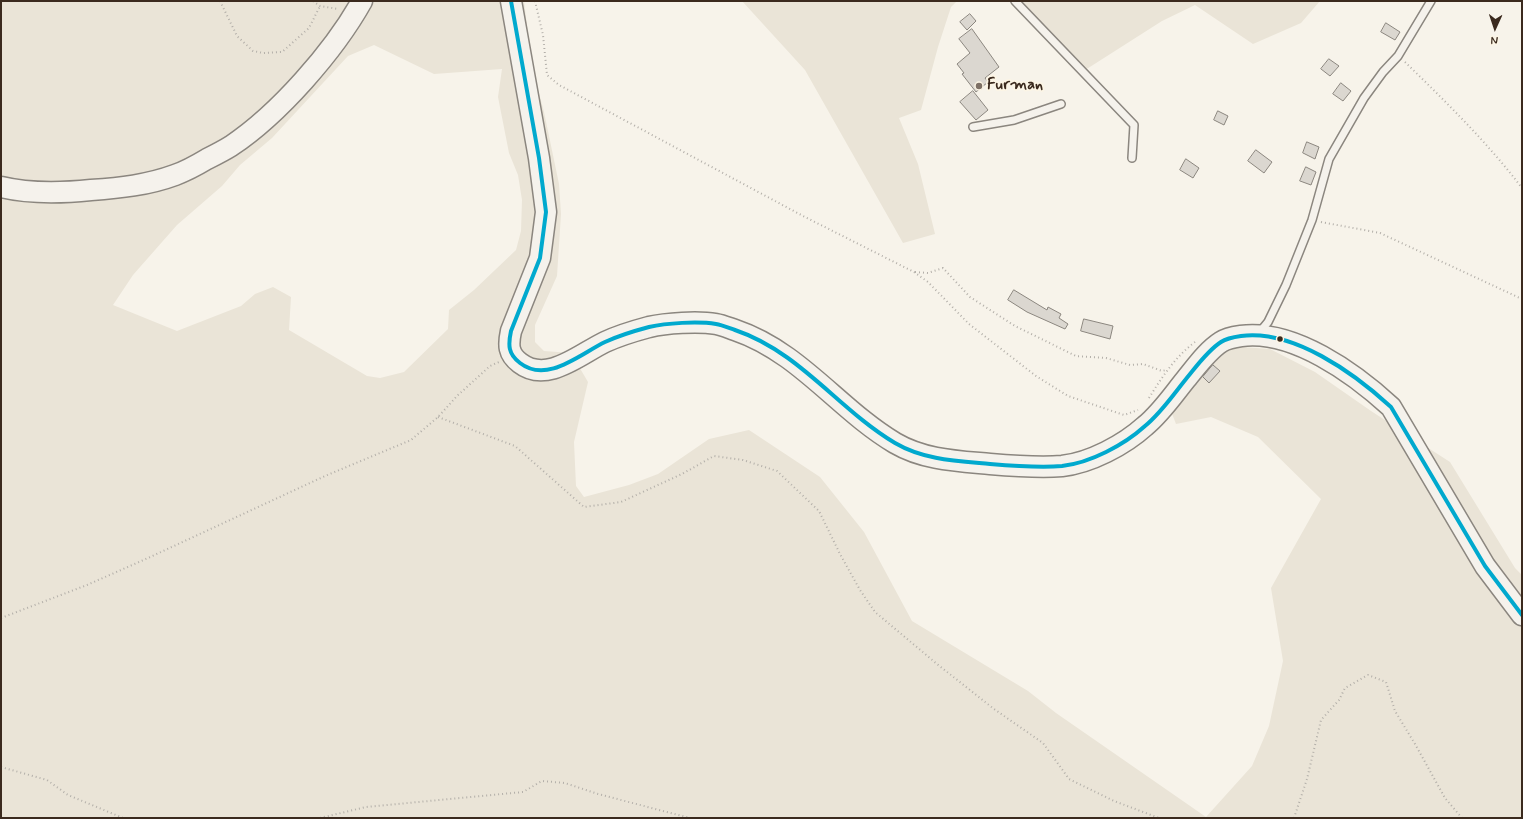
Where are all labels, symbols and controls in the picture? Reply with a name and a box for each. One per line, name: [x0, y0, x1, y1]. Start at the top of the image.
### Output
north arrow: [1475, 8, 1515, 48]
text: N: [1490, 33, 1498, 47]
place label: Furman: [987, 76, 1043, 96]
marker: Furman: [974, 81, 984, 91]
unlabelled marker: [1275, 334, 1285, 344]

